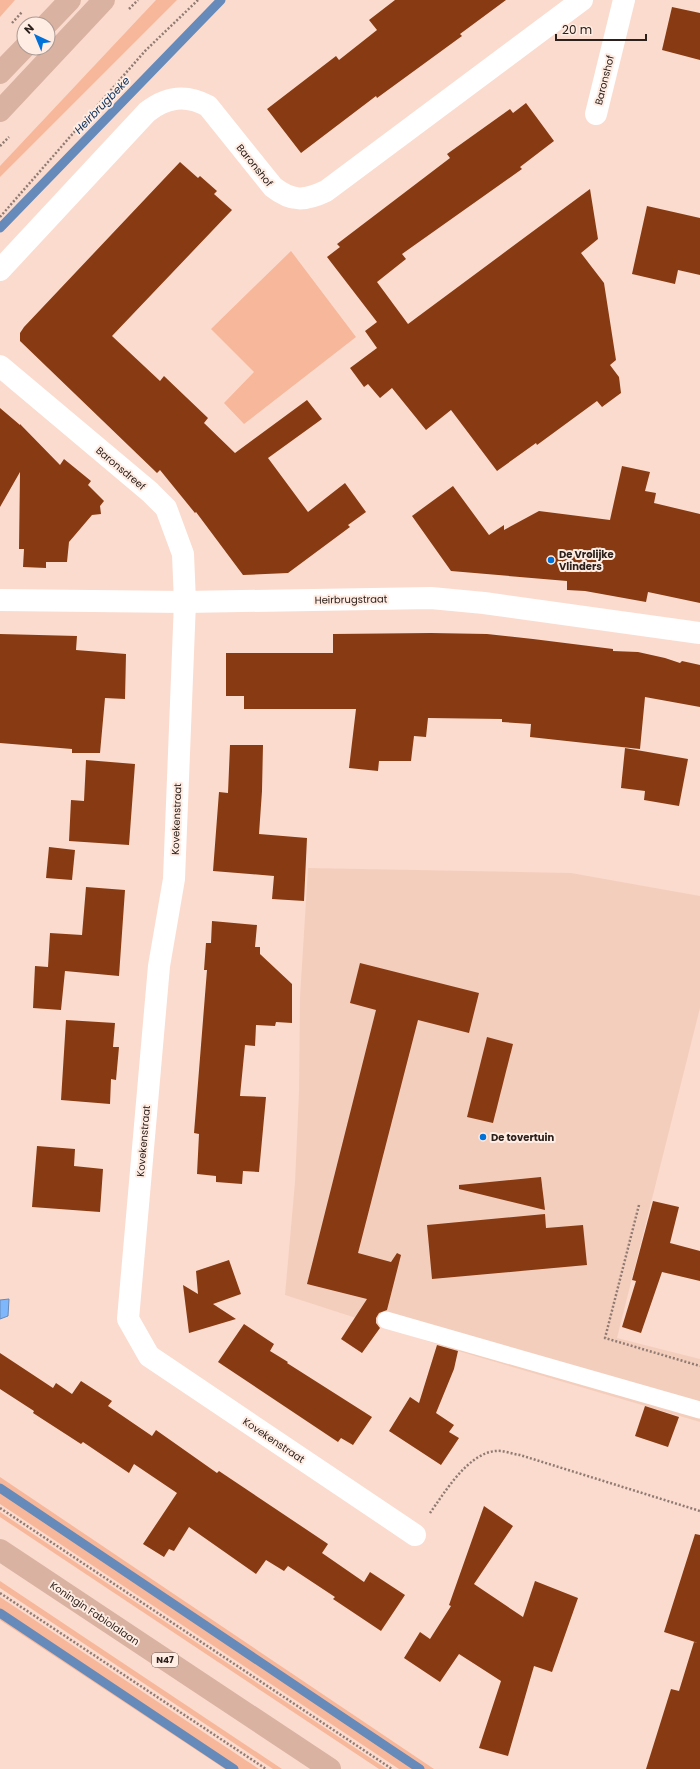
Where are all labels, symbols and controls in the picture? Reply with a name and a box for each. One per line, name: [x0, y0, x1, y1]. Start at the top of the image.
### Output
north arrow: [16, 16, 56, 56]
scale bar: [556, 16, 646, 42]
text: N: [21, 20, 38, 37]
text: 20 m: [562, 21, 592, 38]
street label: Baronshof: [591, 54, 618, 107]
water label: Heirbrugbeke: [71, 73, 134, 137]
street label: Baronshof: [233, 141, 276, 190]
street label: Baronsdreef: [93, 443, 149, 494]
place label: De Vrolijke Vlinders: [559, 547, 614, 574]
marker: De Vrolijke Vlinders: [546, 555, 556, 565]
street label: Heirbrugstraat: [315, 591, 388, 608]
street label: Kovekenstraat: [168, 783, 185, 855]
street label: Kovekenstraat: [133, 1104, 154, 1177]
place label: De tovertuin: [491, 1130, 554, 1145]
marker: De tovertuin: [478, 1132, 488, 1142]
street label: Kovekenstraat: [240, 1414, 308, 1467]
street label: Koningin Fabiolalaan: [47, 1578, 142, 1649]
road number: N47: [152, 1653, 178, 1667]

